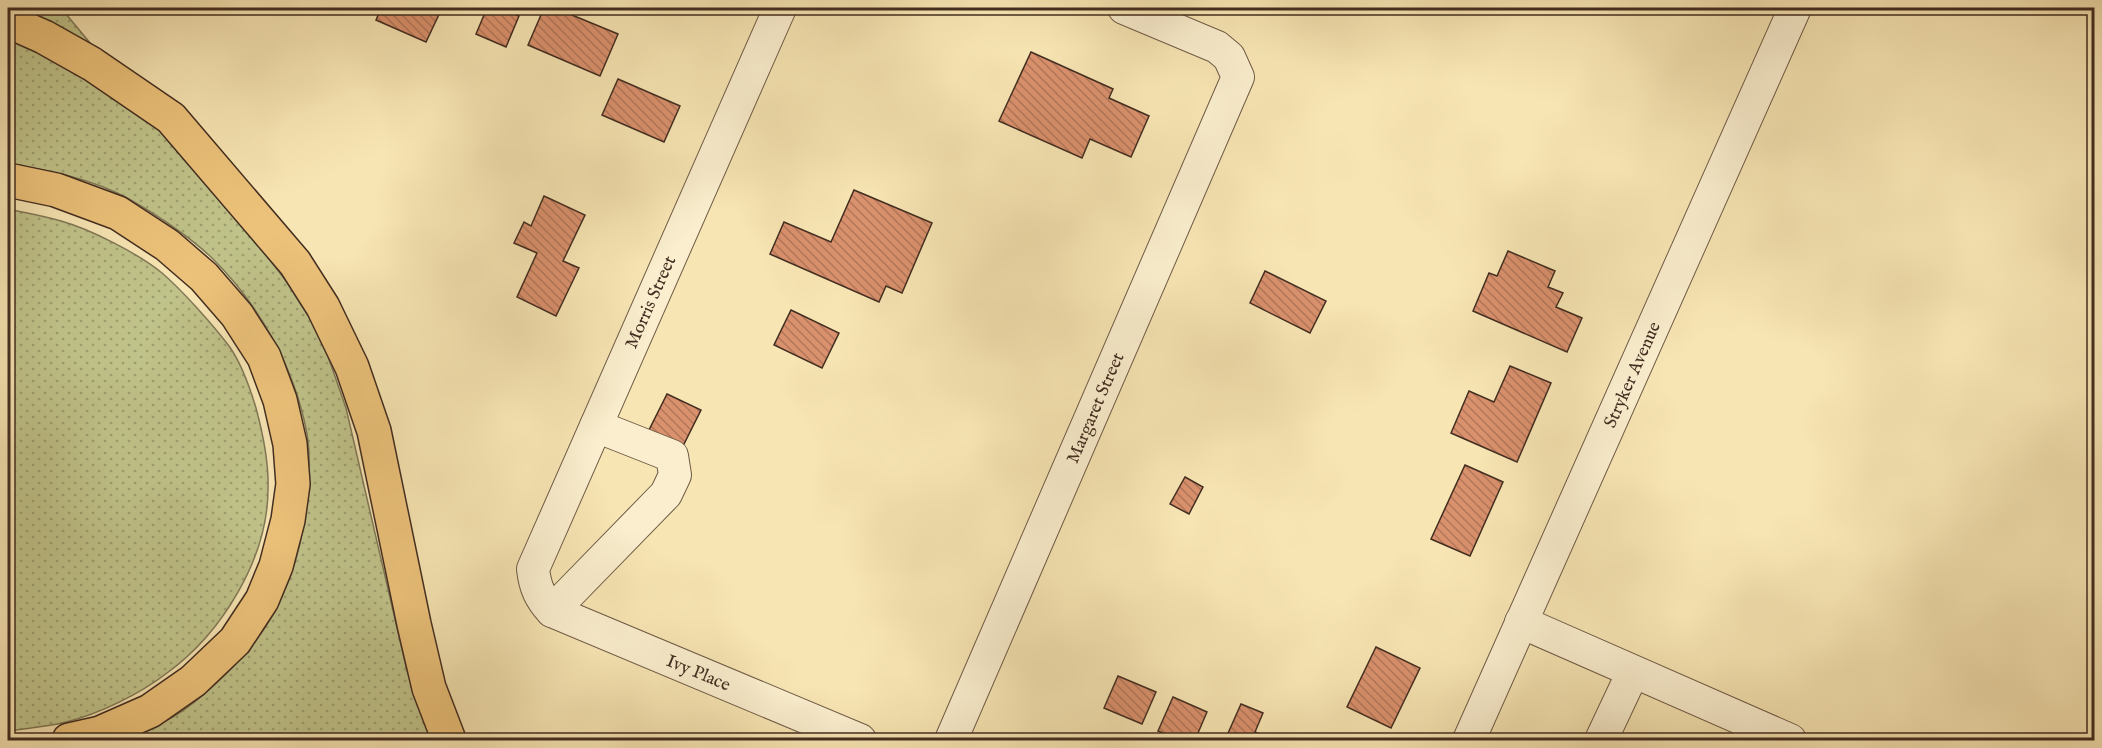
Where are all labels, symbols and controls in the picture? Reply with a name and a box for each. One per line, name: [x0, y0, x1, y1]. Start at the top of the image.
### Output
street label: Morris Street: [621, 253, 682, 353]
street label: Stryker Avenue: [1599, 318, 1667, 432]
street label: Margaret Street: [1062, 349, 1130, 467]
street label: Ivy Place: [663, 650, 734, 697]

